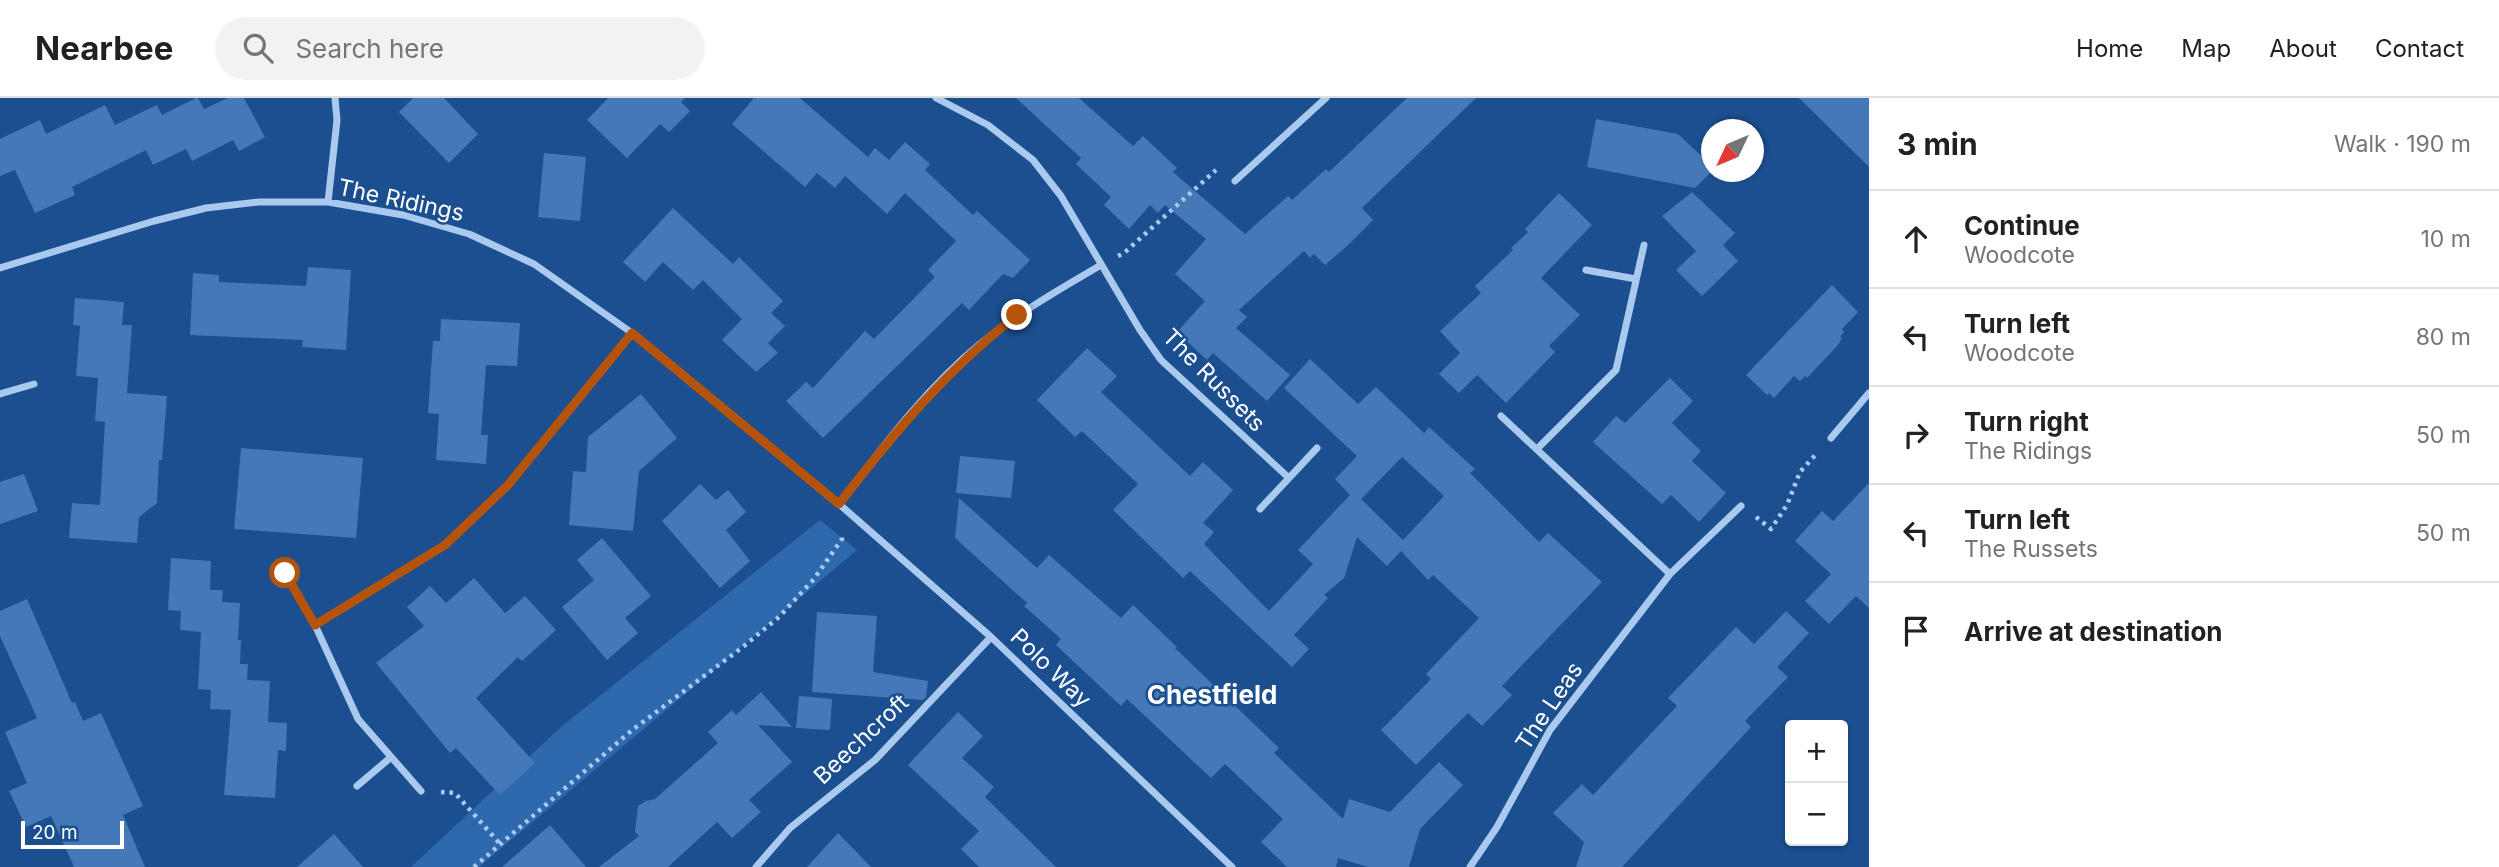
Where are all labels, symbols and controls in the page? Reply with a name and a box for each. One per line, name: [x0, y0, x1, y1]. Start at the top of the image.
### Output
search box: [215, 17, 705, 80]
text: Nearbee: [35, 28, 173, 68]
icon: search: [239, 29, 277, 67]
text: Search here: [295, 33, 444, 64]
text: Home: [2076, 34, 2143, 63]
text: Map: [2181, 34, 2231, 63]
text: About: [2269, 34, 2337, 63]
text: Contact: [2375, 34, 2464, 63]
north arrow: [1701, 119, 1764, 182]
text: 3 min: [1897, 126, 1978, 162]
text: Walk · 190 m: [2334, 130, 2471, 158]
street label: The Ridings: [335, 173, 467, 227]
text: Continue: [1964, 210, 2080, 241]
icon: ahead: [1897, 220, 1935, 258]
text: 10 m: [2421, 225, 2471, 253]
text: Woodcote: [1964, 241, 2075, 269]
route end: [1001, 299, 1032, 330]
text: Turn left: [1964, 308, 2070, 339]
icon: left: [1897, 318, 1935, 356]
street label: The Russets: [1157, 323, 1271, 437]
text: 80 m: [2416, 323, 2471, 351]
text: Woodcote: [1964, 339, 2075, 367]
text: Turn right: [1964, 406, 2089, 437]
icon: right: [1897, 416, 1935, 454]
text: 50 m: [2416, 421, 2471, 449]
text: The Ridings: [1964, 437, 2092, 465]
text: Turn left: [1964, 504, 2070, 535]
icon: left: [1897, 514, 1935, 552]
text: 50 m: [2416, 519, 2471, 547]
text: The Russets: [1964, 535, 2098, 563]
route start: [269, 557, 300, 588]
icon: arrive: [1897, 612, 1935, 650]
text: Arrive at destination: [1964, 616, 2223, 647]
street label: Polo Way: [1005, 623, 1097, 713]
street label: The Leas: [1509, 657, 1589, 755]
district label: Chestfield: [1147, 679, 1277, 710]
street label: Beechcroft: [808, 688, 914, 790]
map controls: [1785, 720, 1848, 846]
button: +: [1785, 720, 1848, 783]
button: −: [1785, 783, 1848, 846]
scale bar: [21, 818, 124, 850]
text: 20 m: [32, 821, 78, 844]

